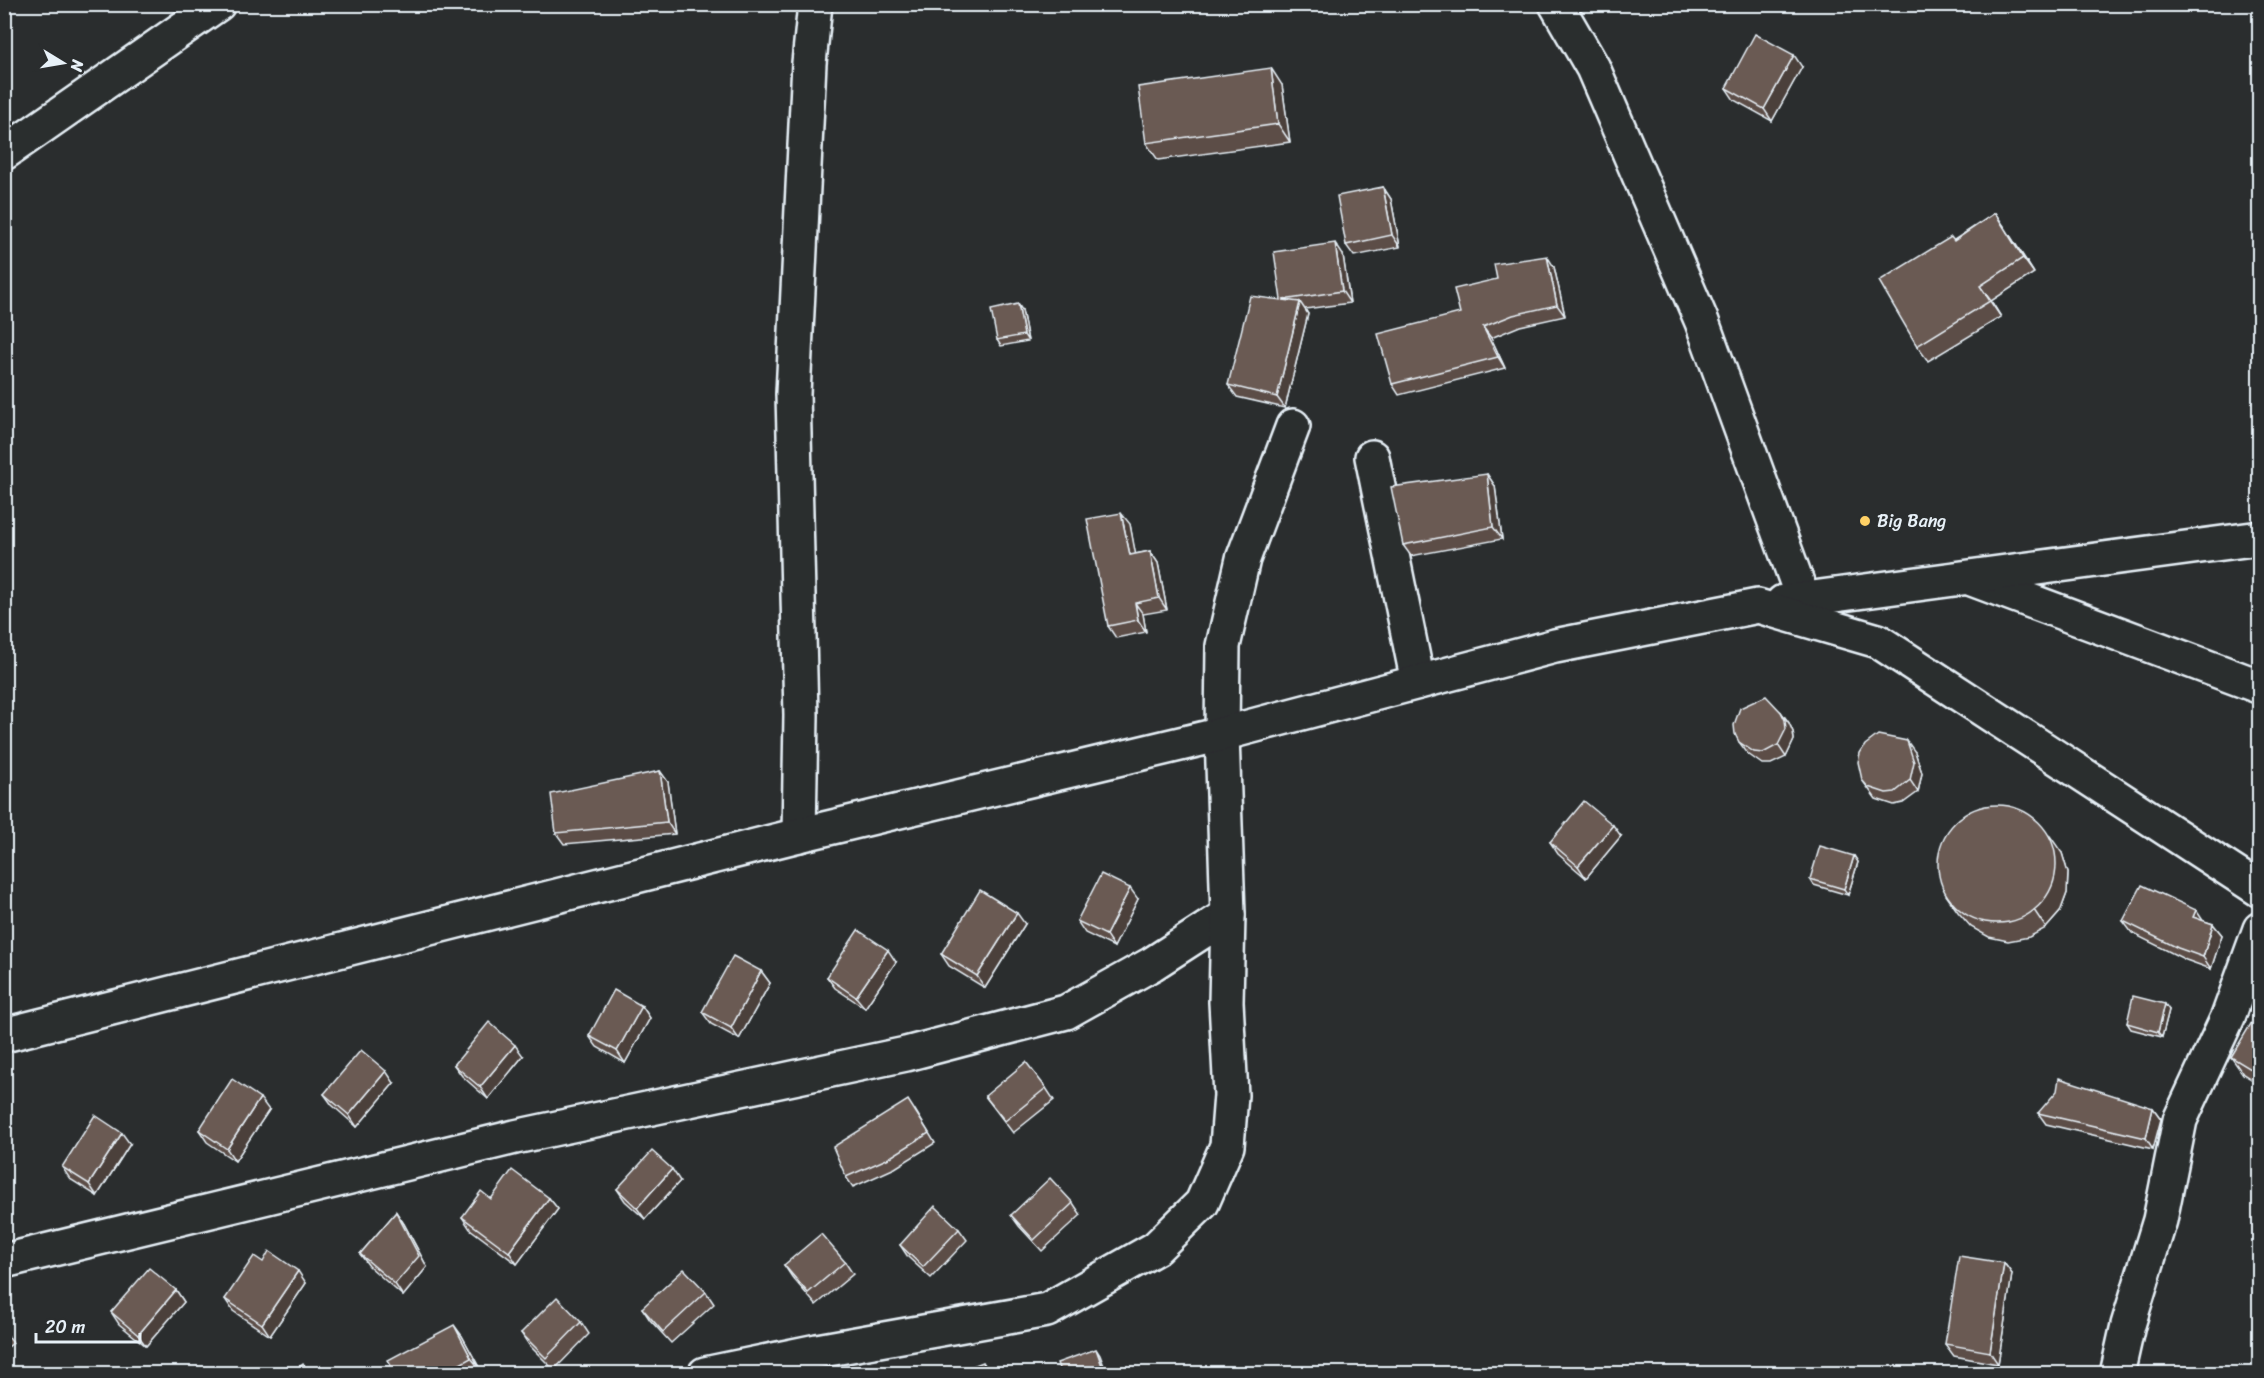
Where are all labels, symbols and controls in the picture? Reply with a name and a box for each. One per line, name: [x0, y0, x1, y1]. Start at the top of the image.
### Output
north arrow: [33, 33, 93, 93]
text: N: [62, 57, 93, 75]
place label: Big Bang: [1877, 505, 1946, 537]
marker: Big Bang: [1858, 514, 1872, 528]
scale bar: [36, 1306, 140, 1344]
text: 20 m: [45, 1311, 85, 1343]

